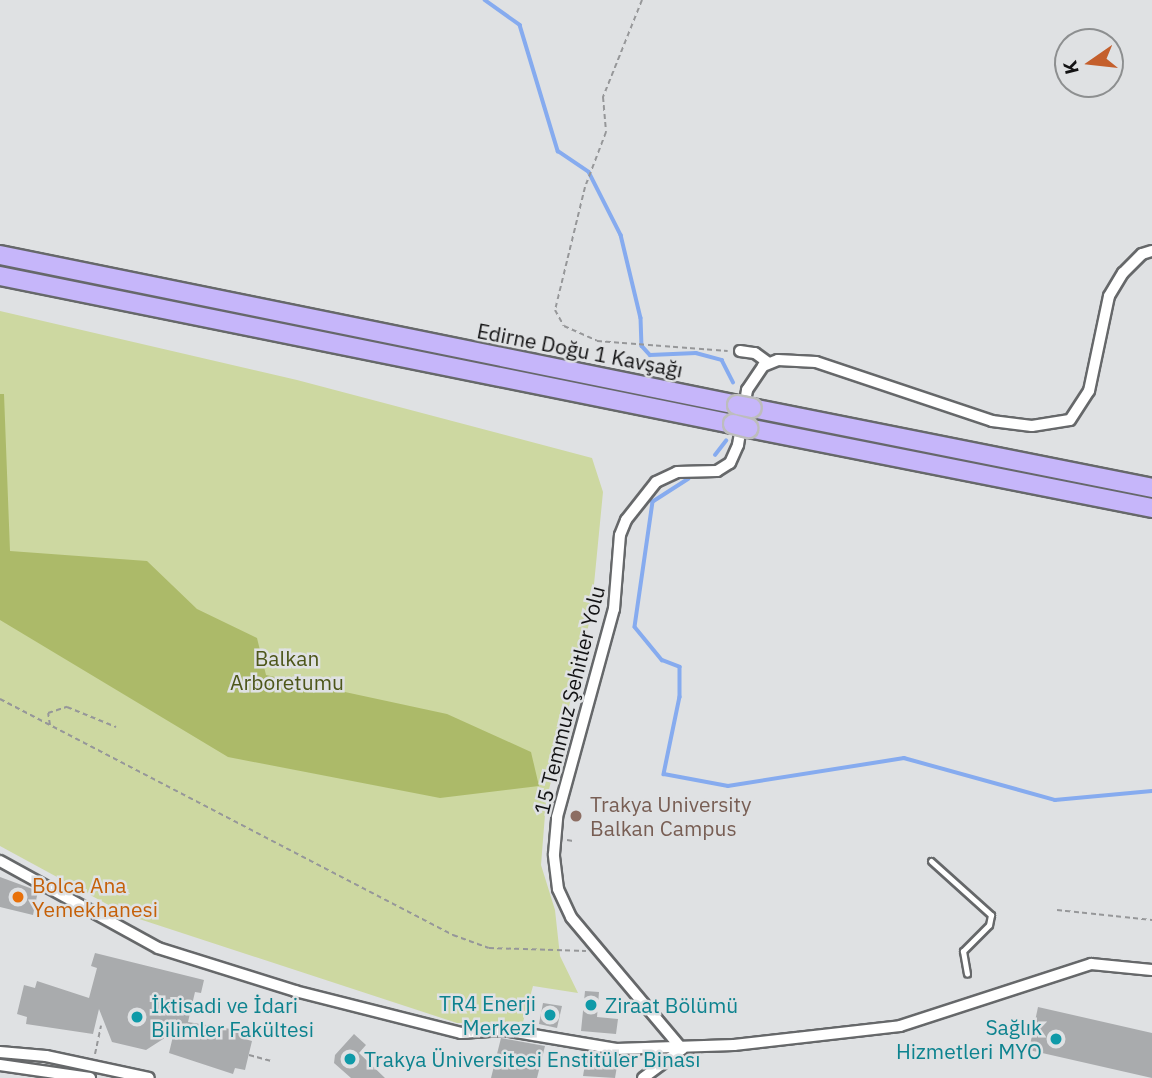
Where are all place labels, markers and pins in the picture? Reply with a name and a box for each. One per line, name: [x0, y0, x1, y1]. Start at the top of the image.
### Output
place label: Trakya University Balkan Campus: [590, 791, 751, 841]
marker: Trakya University Balkan Campus: [568, 808, 584, 824]
place label: Bolca Ana Yemekhanesi: [32, 872, 158, 922]
marker: Bolca Ana Yemekhanesi: [10, 889, 26, 905]
place label: TR4 Enerji Merkezi: [439, 990, 536, 1040]
place label: İktisadi ve İdari Bilimler Fakültesi: [151, 992, 314, 1042]
place label: Ziraat Bölümü: [605, 992, 738, 1018]
marker: Ziraat Bölümü: [583, 997, 599, 1013]
marker: TR4 Enerji Merkezi: [542, 1007, 558, 1023]
marker: İktisadi ve İdari Bilimler Fakültesi: [129, 1009, 145, 1025]
place label: Sağlık Hizmetleri MYO: [896, 1014, 1042, 1064]
marker: Sağlık Hizmetleri MYO: [1048, 1031, 1064, 1047]
place label: Trakya Üniversitesi Enstitüler Binası: [364, 1046, 701, 1072]
marker: Trakya Üniversitesi Enstitüler Binası: [342, 1051, 358, 1067]

